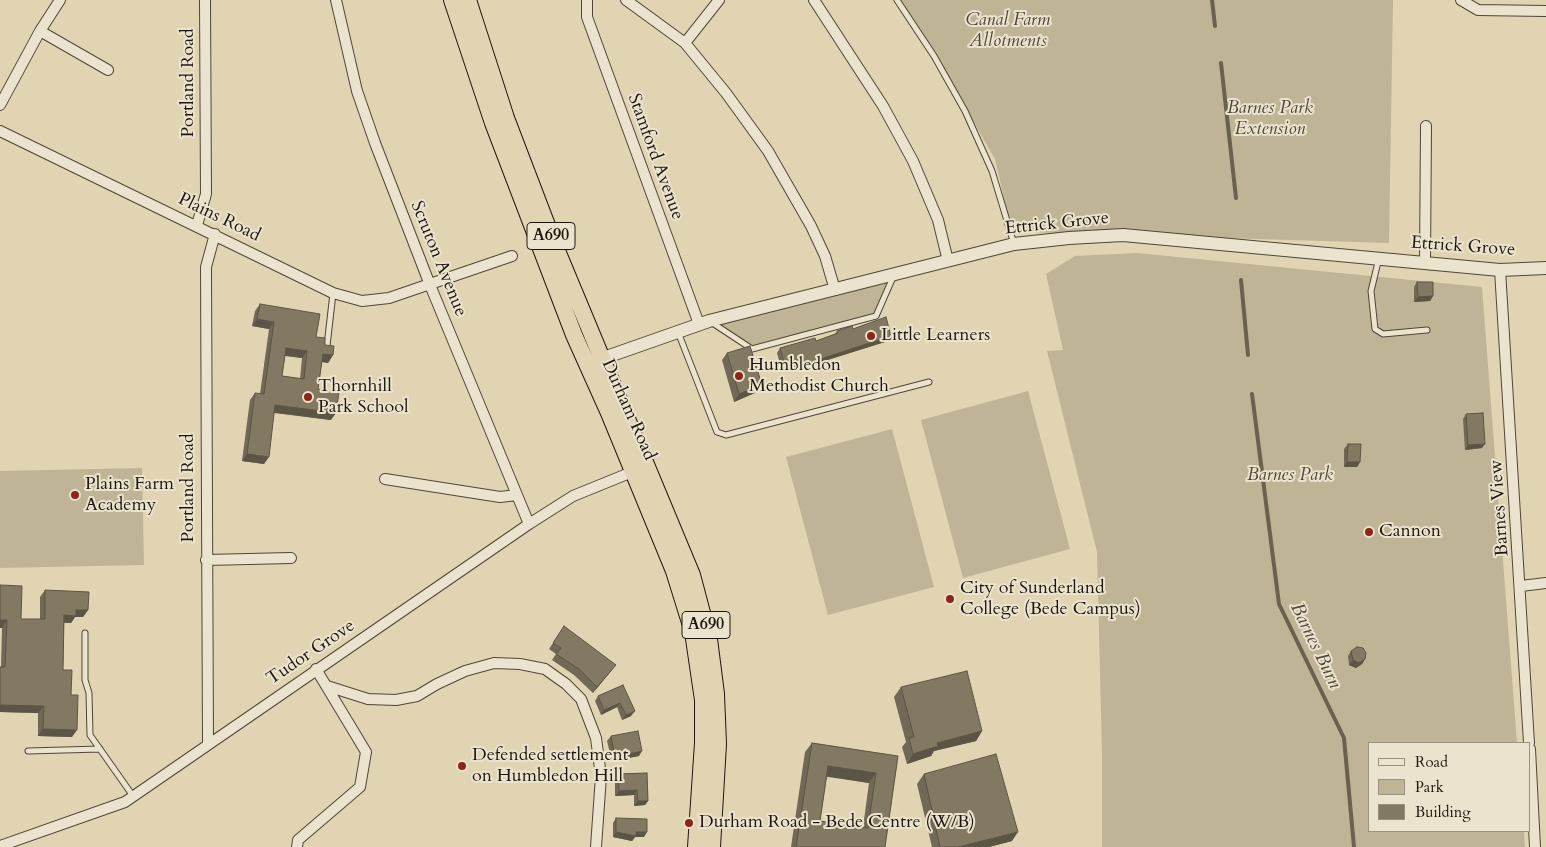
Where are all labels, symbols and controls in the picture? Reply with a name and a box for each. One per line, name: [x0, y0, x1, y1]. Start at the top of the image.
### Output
park label: Canal Farm Allotments: [965, 10, 1051, 52]
street label: Portland Road: [178, 28, 200, 138]
street label: Stamford Avenue: [622, 91, 688, 223]
park label: Barnes Park Extension: [1227, 98, 1313, 140]
street label: Plains Road: [174, 189, 264, 247]
street label: Scruton Avenue: [405, 198, 471, 320]
street label: Ettrick Grove: [1004, 208, 1110, 240]
road number: A690: [527, 222, 575, 250]
street label: Ettrick Grove: [1410, 233, 1516, 261]
place label: Little Learners: [881, 325, 990, 347]
marker: Little Learners: [865, 330, 877, 342]
place label: Humbledon Methodist Church: [749, 355, 889, 398]
street label: Durham Road: [596, 356, 660, 464]
marker: Humbledon Methodist Church: [733, 370, 745, 382]
place label: Thornhill Park School: [318, 376, 409, 418]
marker: Thornhill Park School: [302, 391, 314, 403]
street label: Portland Road: [178, 433, 200, 543]
street label: Barnes View: [1486, 459, 1514, 557]
park label: Barnes Park: [1247, 465, 1333, 487]
place label: Plains Farm Academy: [85, 474, 174, 516]
marker: Plains Farm Academy: [69, 489, 81, 501]
place label: Cannon: [1379, 521, 1441, 543]
marker: Cannon: [1363, 526, 1375, 538]
place label: City of Sunderland College (Bede Campus): [960, 578, 1141, 620]
marker: City of Sunderland College (Bede Campus): [944, 593, 956, 605]
water label: Barnes Burn: [1284, 599, 1346, 693]
road number: A690: [682, 612, 730, 638]
street label: Tudor Grove: [263, 616, 359, 690]
legend: [1368, 742, 1531, 832]
place label: Defended settlement on Humbledon Hill: [472, 745, 628, 788]
text: Road: [1415, 752, 1448, 772]
marker: Defended settlement on Humbledon Hill: [456, 760, 468, 772]
text: Park: [1415, 777, 1444, 797]
text: Building: [1415, 802, 1471, 822]
place label: Durham Road - Bede Centre (W/B): [699, 812, 975, 834]
marker: Durham Road - Bede Centre (W/B): [683, 817, 695, 829]

